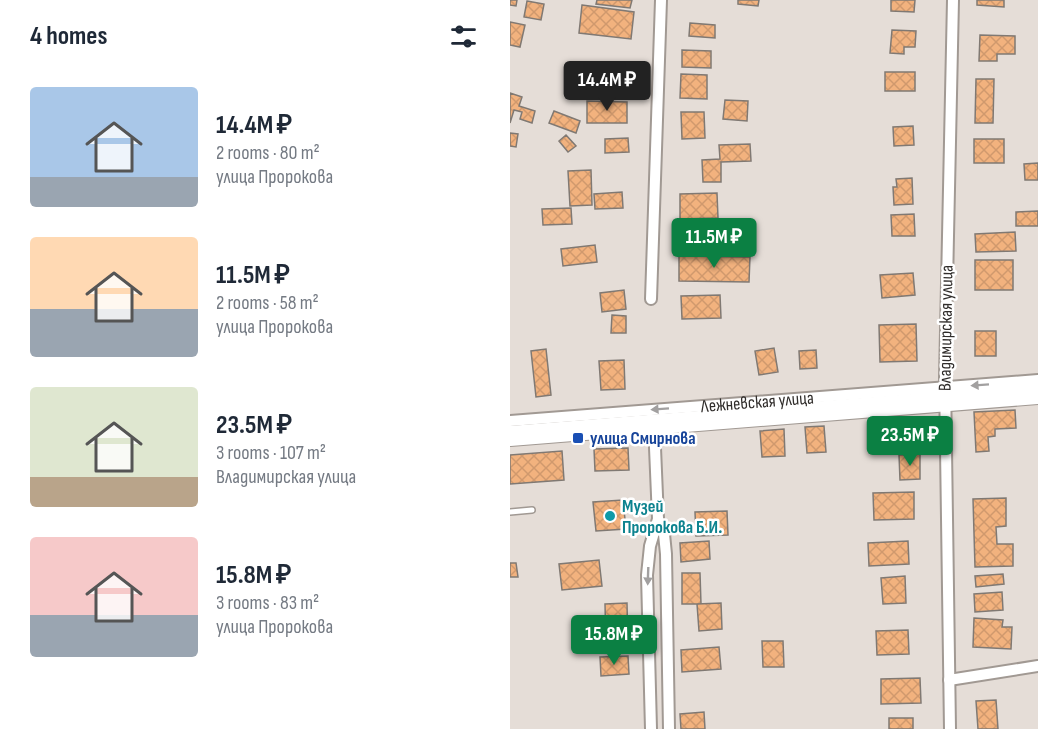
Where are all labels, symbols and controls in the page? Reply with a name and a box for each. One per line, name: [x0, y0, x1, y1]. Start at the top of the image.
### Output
icon: filters: [447, 20, 480, 53]
text: 4 homes: [30, 21, 107, 52]
pin: 14.4M ₽: [552, 61, 662, 112]
text: 14.4M ₽: [578, 68, 636, 92]
text: 14.4M ₽: [216, 110, 292, 141]
icon: home: [78, 111, 150, 183]
text: 2 rooms · 80 m²: [216, 141, 320, 165]
text: улица Пророкова: [216, 165, 333, 189]
pin: 11.5M ₽: [659, 218, 769, 269]
text: 11.5M ₽: [686, 225, 742, 249]
text: 11.5M ₽: [216, 260, 290, 291]
icon: home: [78, 261, 150, 333]
street label: Владимирская улица: [934, 265, 958, 391]
text: 2 rooms · 58 m²: [216, 291, 319, 315]
text: улица Пророкова: [216, 315, 333, 339]
one-way arrow: [970, 380, 989, 389]
street label: Лежневская улица: [699, 387, 814, 417]
one-way arrow: [650, 405, 669, 414]
text: 23.5M ₽: [216, 410, 292, 441]
icon: home: [78, 411, 150, 483]
pin: 23.5M ₽: [855, 416, 965, 467]
text: 23.5M ₽: [881, 423, 939, 447]
place label: улица Смирнова: [590, 428, 696, 449]
marker: улица Смирнова: [571, 431, 585, 445]
text: 3 rooms · 107 m²: [216, 441, 326, 465]
text: Владимирская улица: [216, 465, 356, 489]
place label: Музей Пророкова Б.И.: [622, 496, 722, 538]
marker: Музей Пророкова Б.И.: [603, 509, 617, 523]
text: 15.8M ₽: [216, 560, 291, 591]
icon: home: [78, 561, 150, 633]
one-way arrow: [643, 566, 652, 585]
text: 3 rooms · 83 m²: [216, 591, 319, 615]
text: улица Пророкова: [216, 615, 333, 639]
pin: 15.8M ₽: [559, 615, 669, 666]
text: 15.8M ₽: [585, 622, 643, 646]

